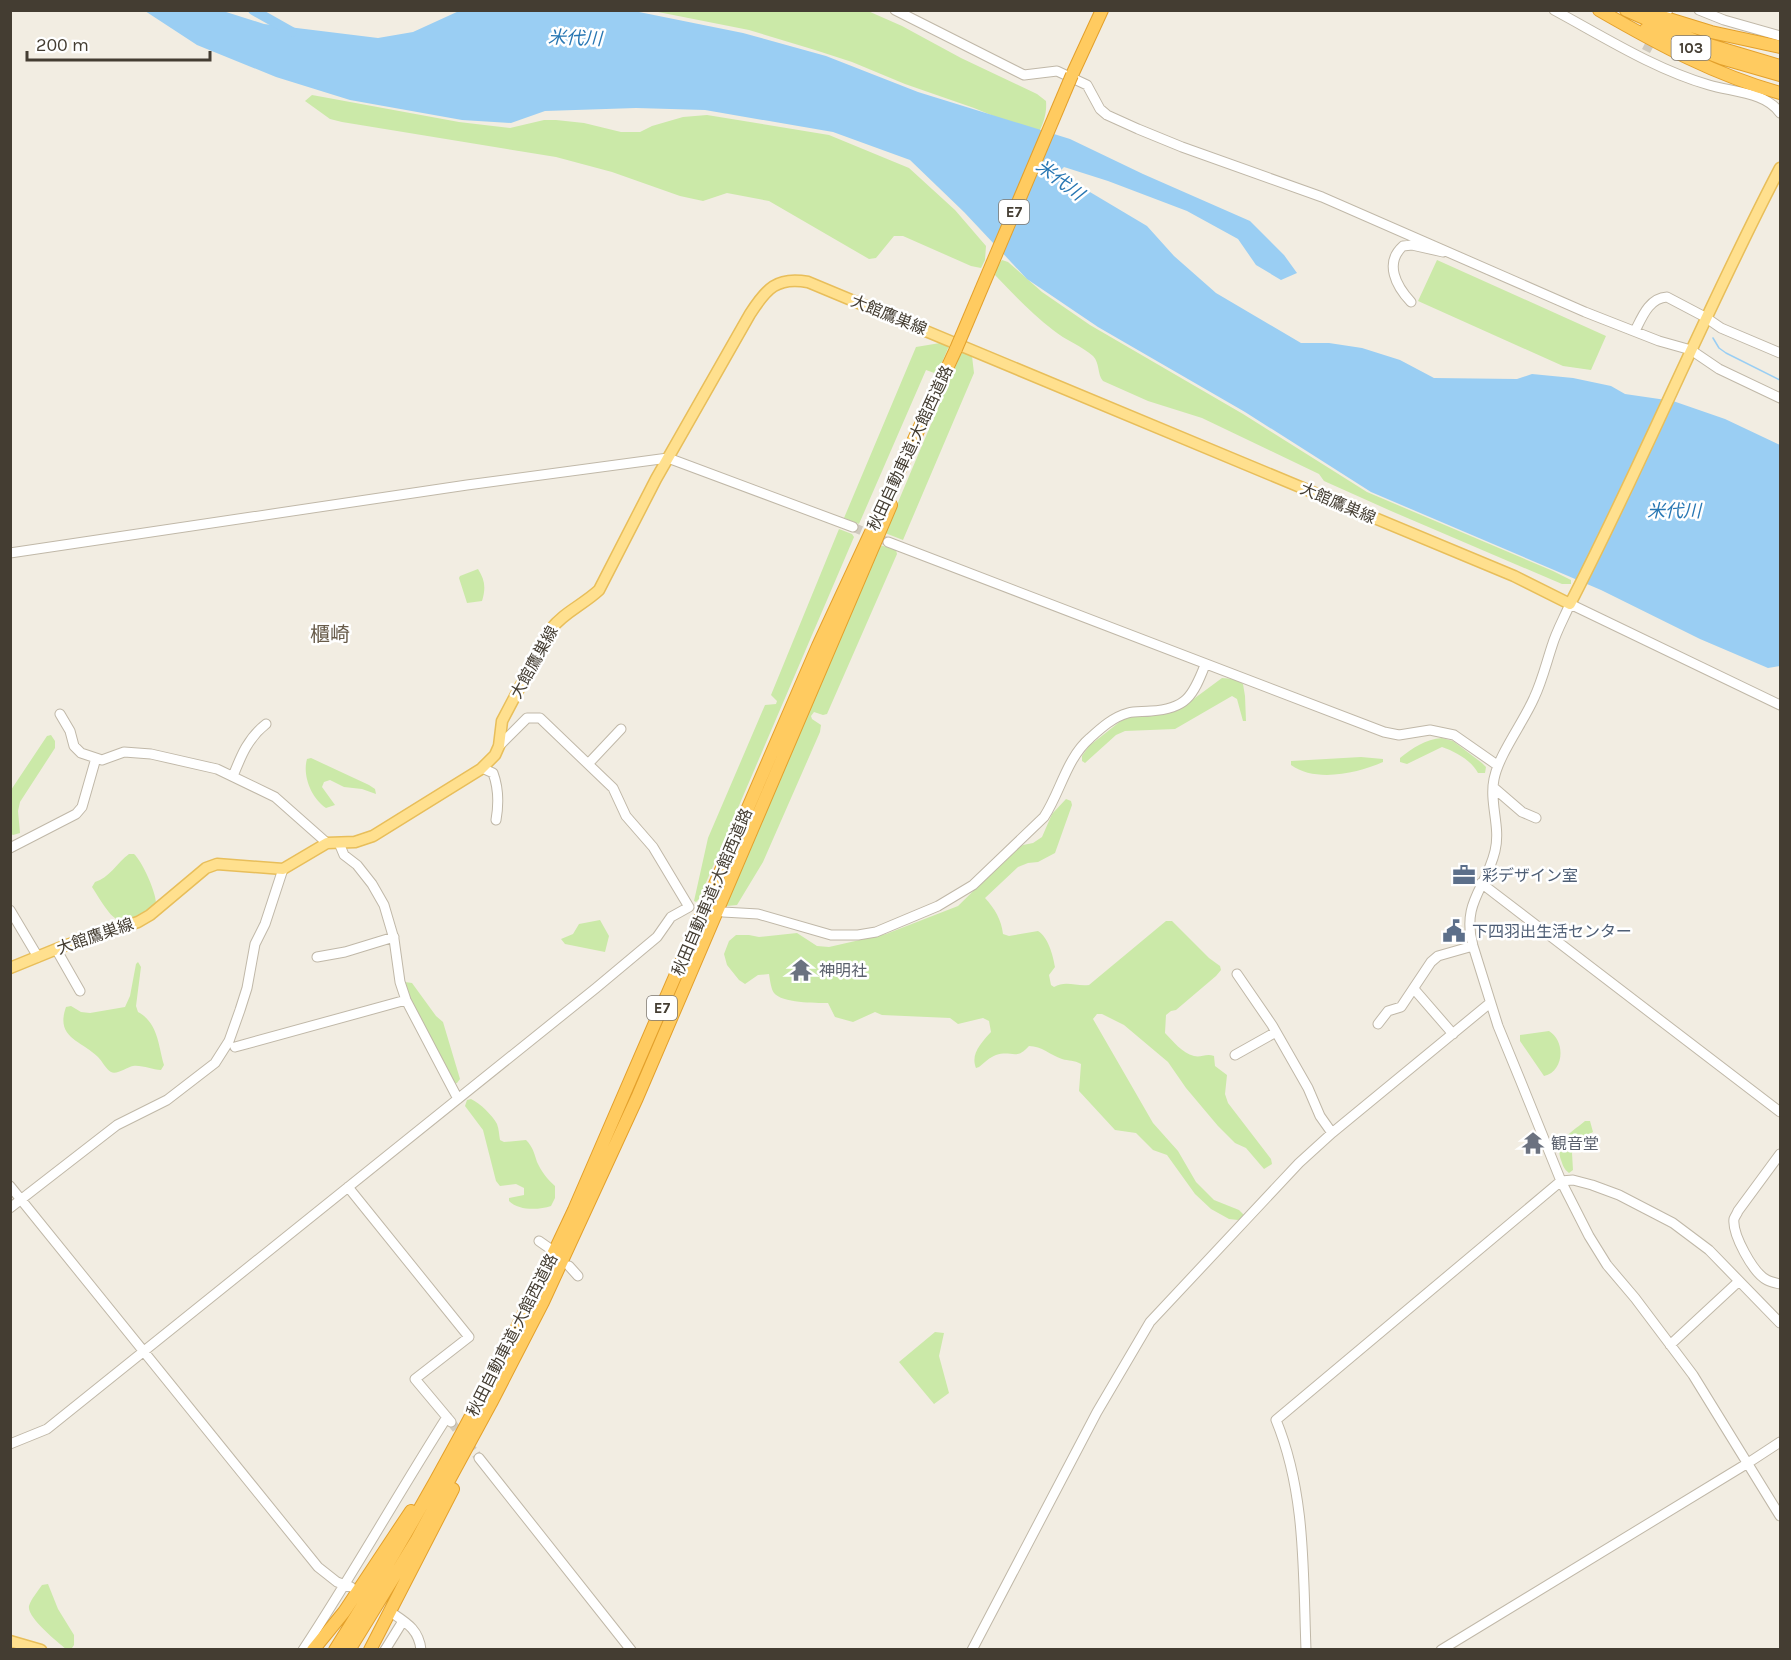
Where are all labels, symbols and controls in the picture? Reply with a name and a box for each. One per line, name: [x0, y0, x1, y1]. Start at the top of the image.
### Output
scale bar: [27, 24, 210, 62]
water label: 米代川: [548, 26, 604, 50]
text: 200 m: [36, 34, 89, 56]
road number: 103: [1672, 36, 1710, 60]
water label: 米代川: [1032, 155, 1090, 206]
road number: E7: [999, 200, 1029, 224]
street label: 大館鷹巣線: [848, 291, 930, 339]
street label: 秋田自動車道;大館西道路: [863, 362, 957, 534]
street label: 大館鷹巣線: [1297, 479, 1379, 527]
water label: 米代川: [1647, 500, 1703, 522]
street label: 大館鷹巣線: [506, 622, 562, 702]
district label: 櫃崎: [310, 623, 350, 646]
street label: 秋田自動車道;大館西道路: [668, 805, 756, 979]
office icon: 彩デザイン室: [1451, 862, 1477, 888]
place label: 彩デザイン室: [1482, 866, 1578, 885]
street label: 大館鷹巣線: [54, 914, 136, 958]
public building icon: 下四羽出生活センター: [1441, 918, 1467, 944]
place label: 下四羽出生活センター: [1472, 922, 1632, 941]
temple icon: 神明社: [788, 957, 814, 983]
place label: 神明社: [819, 961, 867, 980]
road number: E7: [647, 996, 677, 1020]
temple icon: 観音堂: [1520, 1130, 1546, 1156]
place label: 観音堂: [1551, 1134, 1599, 1153]
street label: 秋田自動車道;大館西道路: [463, 1250, 561, 1420]

